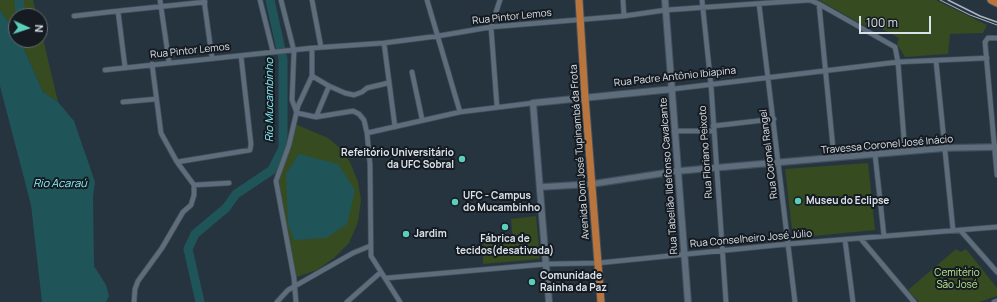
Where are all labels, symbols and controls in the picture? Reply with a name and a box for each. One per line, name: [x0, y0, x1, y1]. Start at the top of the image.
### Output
street label: Rua Pintor Lemos: [472, 7, 552, 27]
north arrow: [8, 8, 48, 48]
scale bar: [861, 8, 933, 34]
text: 100 m: [866, 14, 898, 31]
text: N: [32, 24, 47, 33]
street label: Rua Pintor Lemos: [150, 41, 230, 61]
water label: Rio Mucambinho: [263, 58, 277, 142]
street label: Avenida Dom José Tupinambá da Frota: [568, 64, 592, 240]
street label: Rua Padre Antônio Ibiapina: [613, 65, 737, 89]
street label: Rua Tabelião Ildefonso Cavalcante: [658, 97, 680, 255]
street label: Rua Floriano Peixoto: [697, 105, 715, 199]
street label: Rua Coronel Rangel: [758, 108, 780, 200]
street label: Travessa Coronel José Inácio: [820, 133, 954, 157]
place label: Refeitório Universitário da UFC Sobral: [341, 147, 454, 170]
marker: Refeitório Universitário da UFC Sobral: [457, 154, 467, 164]
water label: Rio Acaraú: [33, 177, 87, 191]
place label: UFC - Campus do Mucambinho: [463, 190, 540, 214]
place label: Museu do Eclipse: [806, 195, 889, 207]
marker: Museu do Eclipse: [793, 196, 803, 206]
marker: UFC - Campus do Mucambinho: [450, 197, 460, 207]
marker: Fábrica de tecidos(desativada): [500, 222, 510, 232]
place label: Jardim: [414, 228, 447, 240]
street label: Rua Conselheiro José Júlio: [689, 228, 813, 250]
marker: Jardim: [401, 229, 411, 239]
place label: Fábrica de tecidos(desativada): [456, 233, 554, 256]
park label: Cemitério São José: [934, 267, 980, 290]
place label: Comunidade Rainha da Paz: [540, 270, 607, 294]
marker: Comunidade Rainha da Paz: [527, 277, 537, 287]

